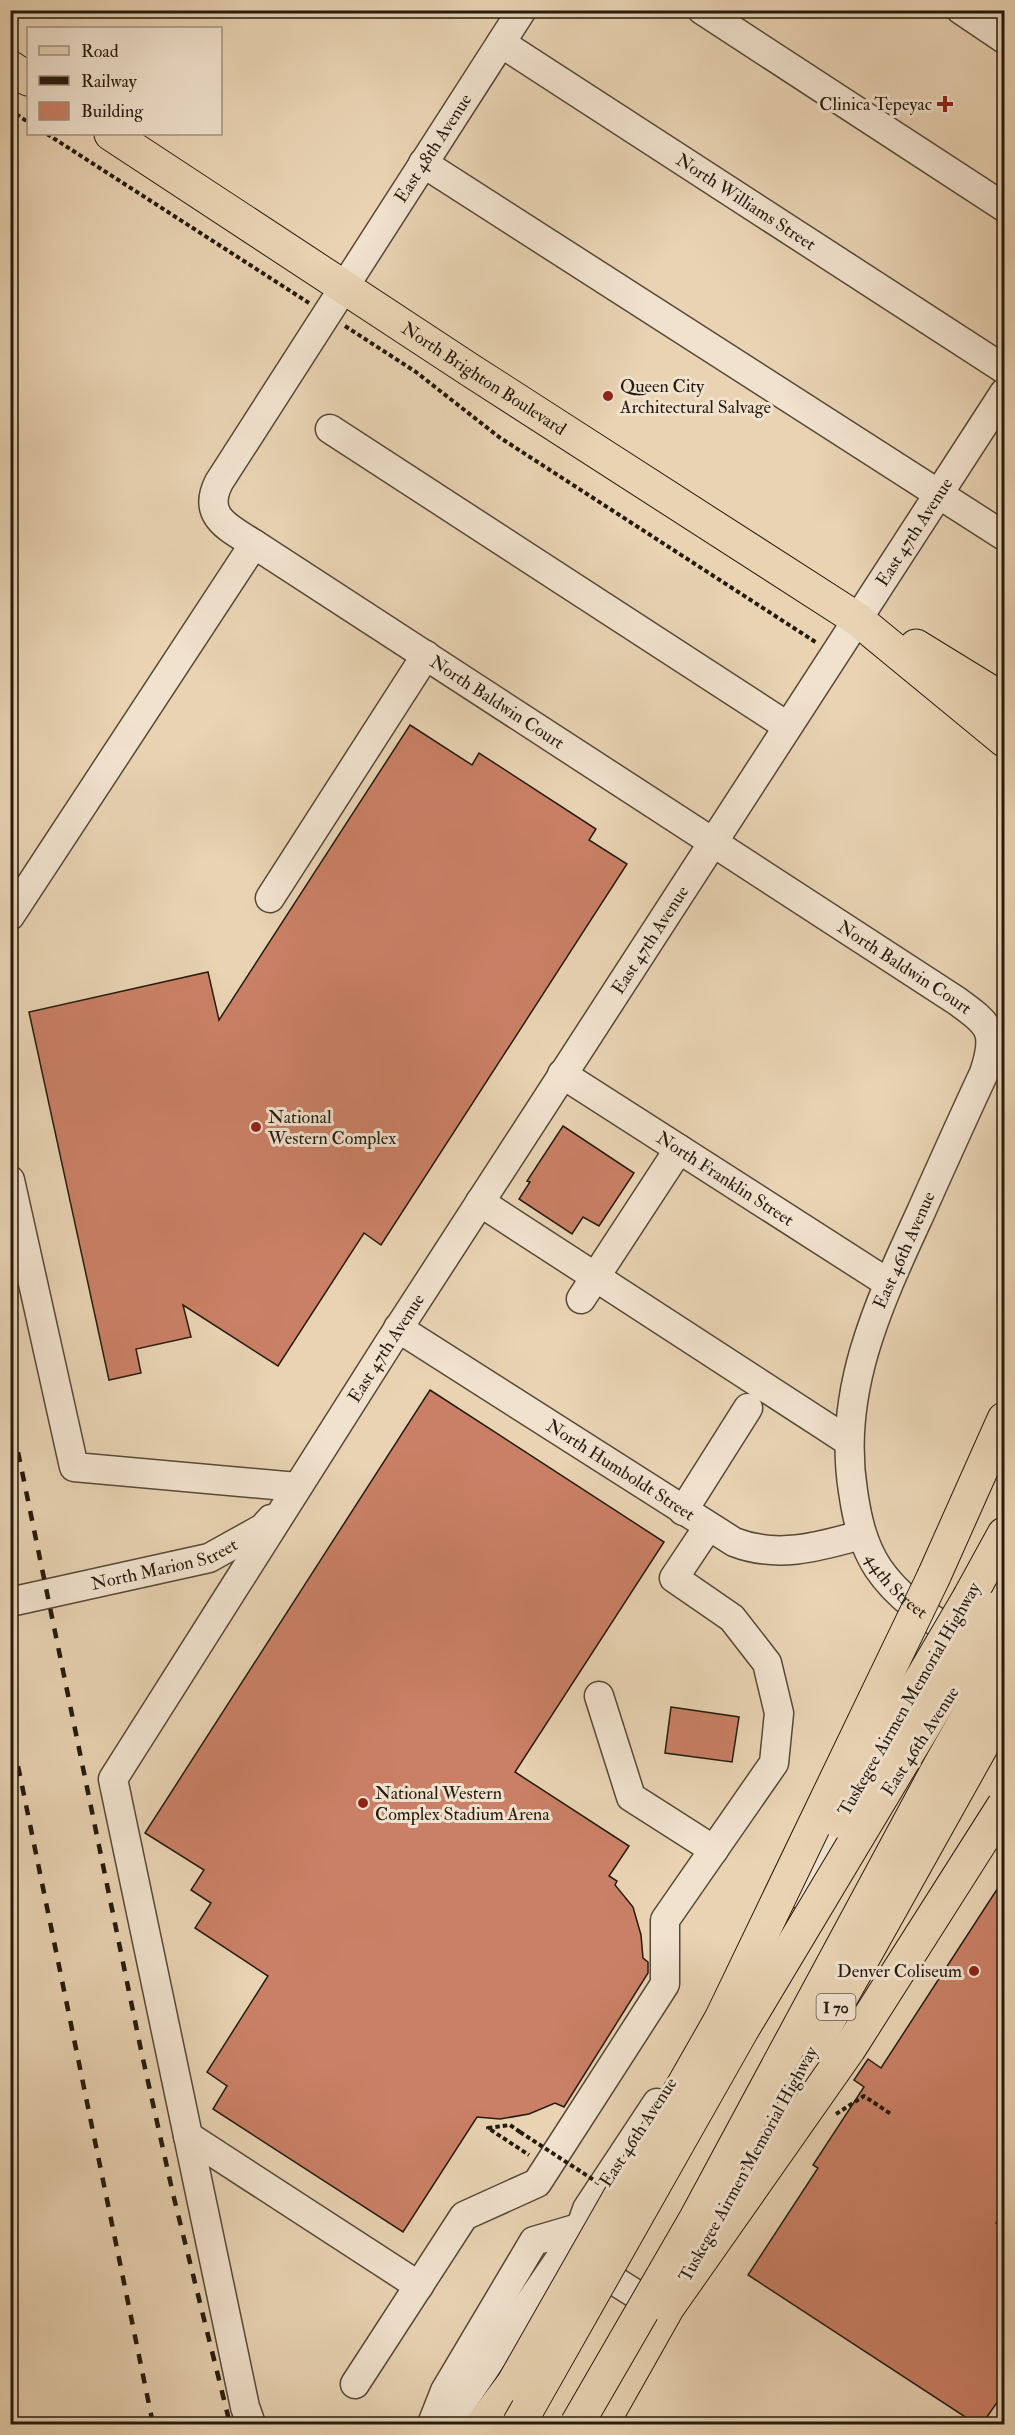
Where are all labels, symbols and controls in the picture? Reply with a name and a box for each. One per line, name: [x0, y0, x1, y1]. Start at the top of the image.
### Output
legend: [27, 27, 222, 135]
text: Road: [81, 40, 119, 63]
text: Railway: [81, 70, 138, 93]
street label: East 48th Avenue: [390, 89, 477, 207]
place label: Clinica Tepeyac: [819, 93, 932, 116]
marker: Clinica Tepeyac: [936, 95, 954, 113]
text: Building: [81, 100, 144, 123]
street label: North Williams Street: [671, 148, 820, 256]
street label: North Brighton Boulevard: [397, 317, 570, 441]
place label: Queen City Architectural Salvage: [619, 375, 772, 419]
marker: Queen City Architectural Salvage: [601, 389, 615, 403]
street label: East 47th Avenue: [871, 473, 958, 591]
street label: North Baldwin Court: [426, 651, 569, 755]
street label: East 47th Avenue: [607, 881, 694, 999]
street label: North Baldwin Court: [833, 915, 976, 1020]
place label: National Western Complex: [267, 1106, 396, 1150]
marker: National Western Complex: [249, 1120, 263, 1134]
street label: North Franklin Street: [652, 1127, 798, 1232]
street label: East 46th Avenue: [868, 1187, 941, 1312]
street label: East 47th Avenue: [343, 1289, 430, 1407]
street label: North Humboldt Street: [542, 1414, 699, 1526]
street label: North Marion Street: [89, 1533, 242, 1596]
street label: 44th Street: [860, 1549, 932, 1624]
street label: Tuskegee Airmen Memorial Highway: [833, 1577, 986, 1820]
street label: East 46th Avenue: [876, 1682, 965, 1800]
place label: National Western Complex Stadium Arena: [375, 1782, 550, 1826]
marker: National Western Complex Stadium Arena: [356, 1796, 370, 1810]
place label: Denver Coliseum: [837, 1960, 962, 1983]
marker: Denver Coliseum: [967, 1964, 981, 1978]
road number: I 70: [816, 1994, 856, 2020]
street label: Tuskegee Airmen Memorial Highway: [674, 2041, 824, 2286]
street label: East 46th Avenue: [594, 2073, 683, 2191]

